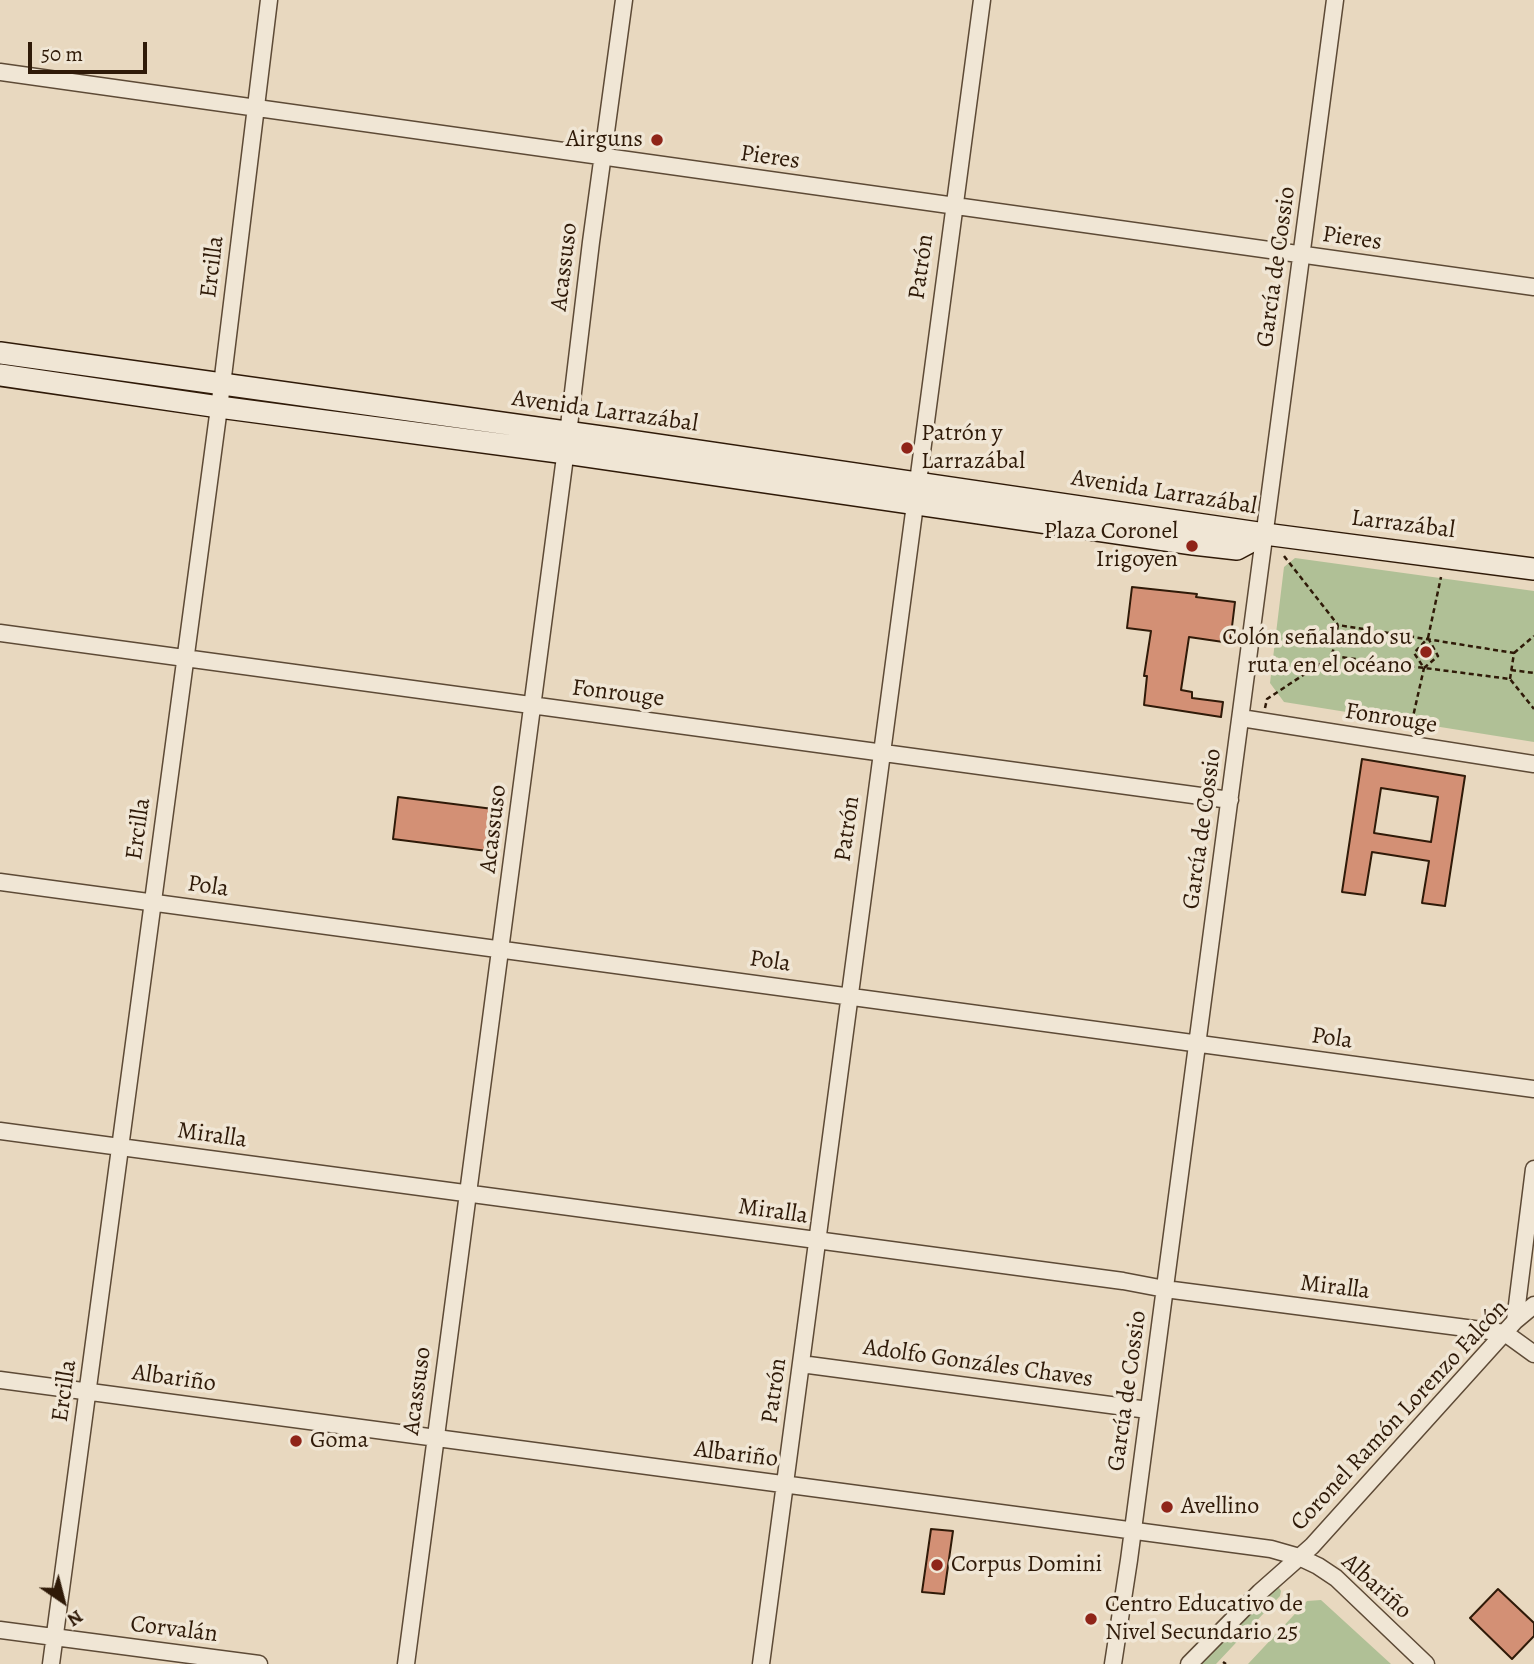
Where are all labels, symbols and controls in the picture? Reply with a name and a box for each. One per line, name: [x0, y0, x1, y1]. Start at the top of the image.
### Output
scale bar: [32, 28, 150, 72]
text: 50 m: [41, 40, 83, 68]
place label: Airguns: [566, 126, 643, 154]
marker: Airguns: [649, 132, 665, 148]
street label: Pieres: [738, 140, 802, 176]
street label: García de Cossio: [1251, 185, 1303, 349]
street label: Acassuso: [545, 221, 585, 313]
street label: Pieres: [1320, 221, 1384, 257]
street label: Patrón: [903, 232, 941, 302]
street label: Ercilla: [195, 234, 231, 300]
street label: Avenida Larrazábal: [510, 385, 700, 439]
place label: Patrón y Larrazábal: [921, 420, 1025, 476]
marker: Patrón y Larrazábal: [899, 440, 915, 456]
street label: Avenida Larrazábal: [1069, 464, 1259, 522]
street label: Larrazábal: [1350, 504, 1456, 546]
place label: Plaza Coronel Irigoyen: [1044, 518, 1178, 574]
marker: Plaza Coronel Irigoyen: [1184, 538, 1200, 554]
place label: Colón señalando su ruta en el océano: [1222, 624, 1412, 680]
marker: Colón señalando su ruta en el océano: [1418, 644, 1434, 660]
street label: Fonrouge: [570, 674, 666, 714]
street label: Fonrouge: [1343, 698, 1439, 740]
street label: García de Cossio: [1177, 747, 1229, 911]
street label: Acassuso: [474, 783, 514, 875]
street label: Patrón: [829, 794, 867, 864]
street label: Ercilla: [120, 796, 158, 862]
street label: Pola: [186, 870, 230, 904]
street label: Pola: [748, 945, 792, 979]
street label: Pola: [1310, 1022, 1354, 1056]
street label: Miralla: [175, 1117, 249, 1155]
street label: Miralla: [736, 1193, 810, 1231]
street label: Miralla: [1299, 1269, 1371, 1307]
street label: Coronel Ramón Lorenzo Falcón: [1285, 1295, 1515, 1537]
street label: García de Cossio: [1102, 1309, 1154, 1473]
street label: Adolfo Gonzáles Chaves: [861, 1334, 1095, 1394]
street label: Acassuso: [398, 1345, 438, 1437]
street label: Patrón: [756, 1356, 794, 1426]
street label: Ercilla: [46, 1358, 84, 1424]
street label: Albariño: [130, 1359, 218, 1399]
place label: Goma: [310, 1427, 369, 1455]
marker: Goma: [288, 1433, 304, 1449]
street label: Albariño: [692, 1436, 780, 1474]
place label: Avellino: [1181, 1493, 1259, 1521]
marker: Avellino: [1159, 1499, 1175, 1515]
street label: Albariño: [1335, 1548, 1417, 1626]
place label: Corpus Domini: [951, 1551, 1102, 1579]
marker: Corpus Domini: [929, 1557, 945, 1573]
north arrow: [28, 1566, 98, 1636]
place label: Centro Educativo de Nivel Secundario 25: [1105, 1591, 1303, 1647]
text: N: [62, 1604, 88, 1633]
street label: Corvalán: [129, 1610, 219, 1650]
marker: Centro Educativo de Nivel Secundario 25: [1083, 1611, 1099, 1627]

